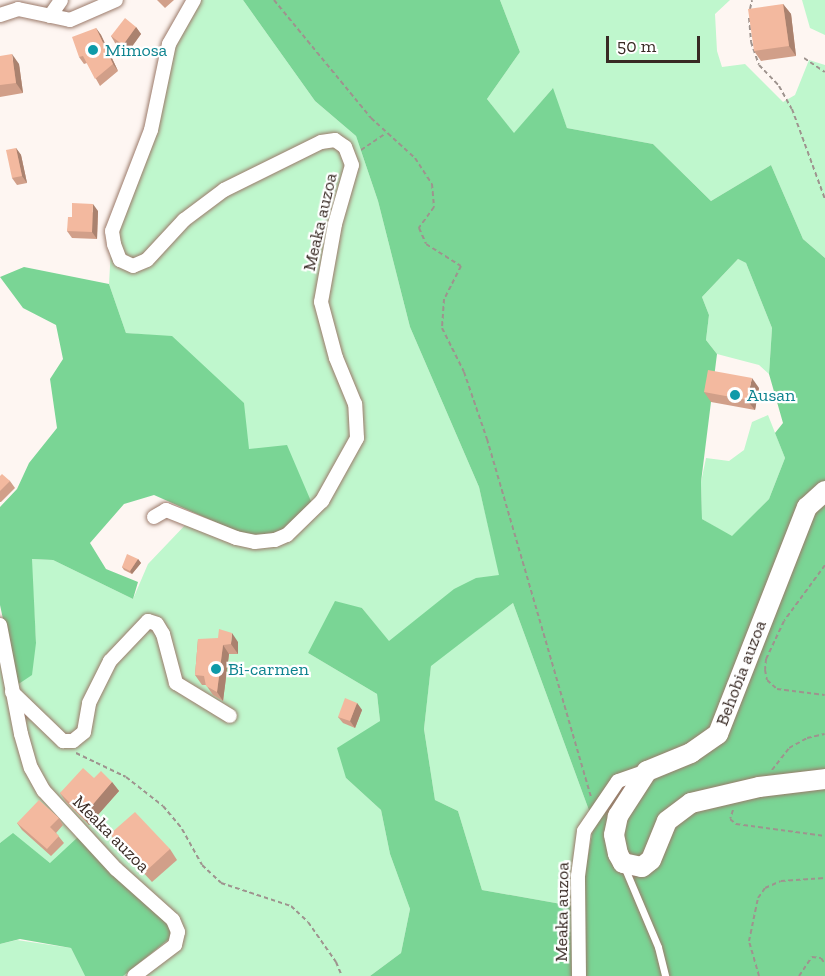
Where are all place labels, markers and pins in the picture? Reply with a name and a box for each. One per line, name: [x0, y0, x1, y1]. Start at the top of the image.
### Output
place label: Mimosa: [105, 39, 167, 61]
marker: Mimosa: [86, 43, 100, 57]
place label: Ausan: [747, 384, 795, 406]
marker: Ausan: [728, 388, 742, 402]
place label: Bi-carmen: [228, 658, 309, 680]
marker: Bi-carmen: [209, 662, 223, 676]

